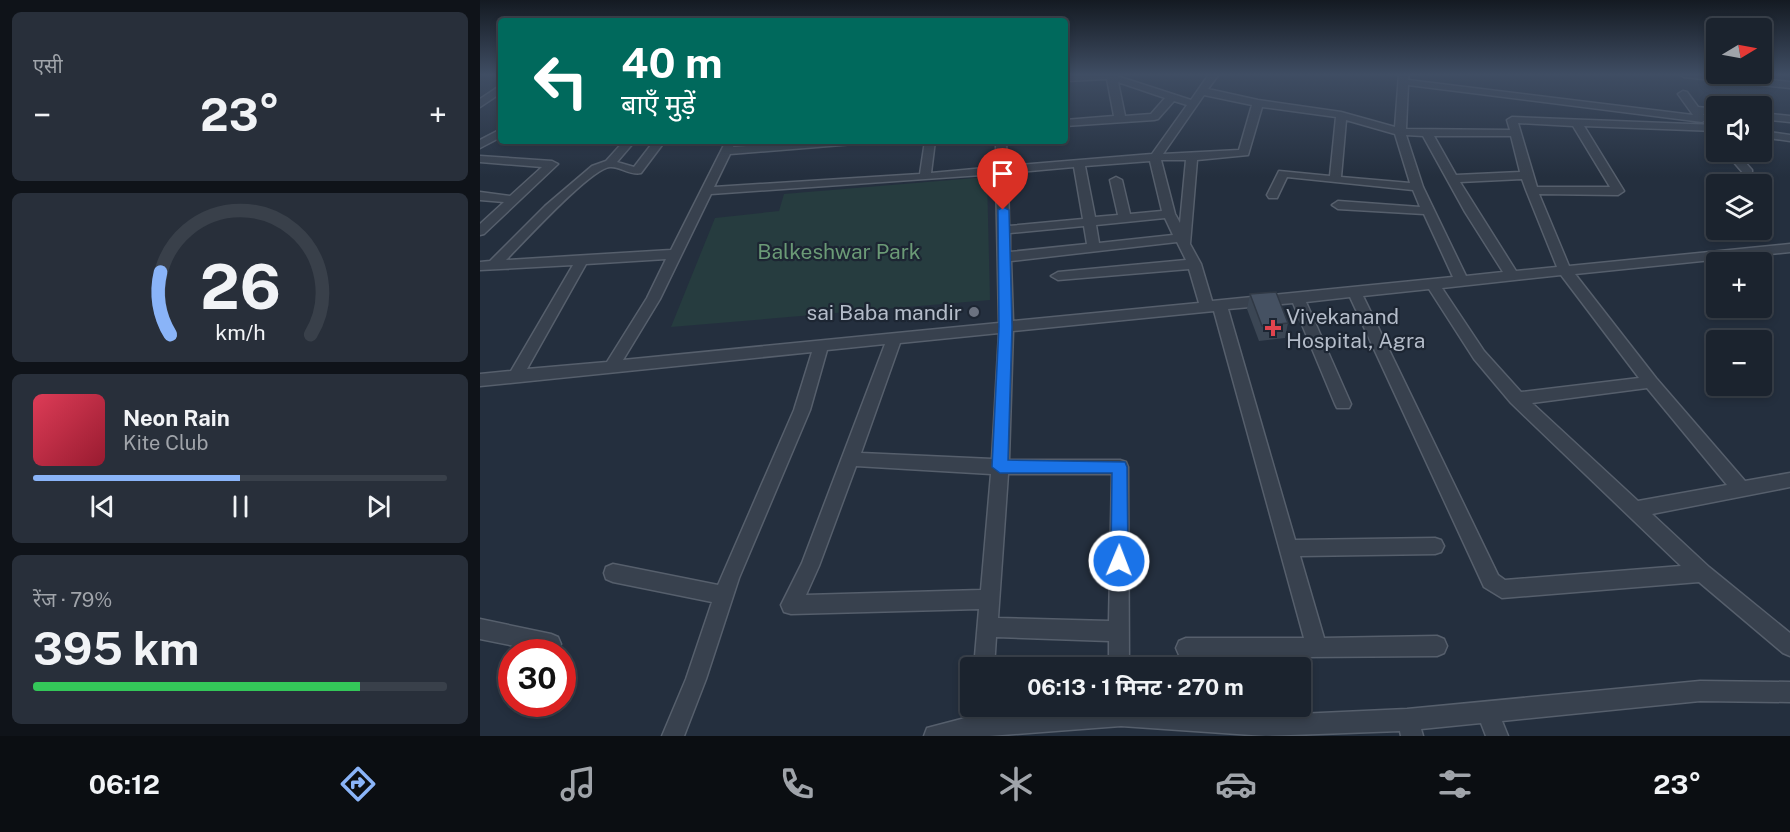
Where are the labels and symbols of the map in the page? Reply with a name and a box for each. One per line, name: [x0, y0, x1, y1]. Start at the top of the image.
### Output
north arrow: [1706, 18, 1772, 84]
pin: [977, 148, 1028, 210]
park label: Balkeshwar Park: [757, 239, 921, 264]
place label: sai Baba mandir: [807, 300, 962, 325]
place label: Vivekanand Hospital, Agra: [1286, 304, 1425, 353]
marker: sai Baba mandir: [967, 305, 981, 319]
marker: Vivekanand Hospital, Agra: [1264, 319, 1282, 337]
position arrow: [1087, 529, 1151, 593]
speed limit sign: 30: [498, 639, 576, 717]

